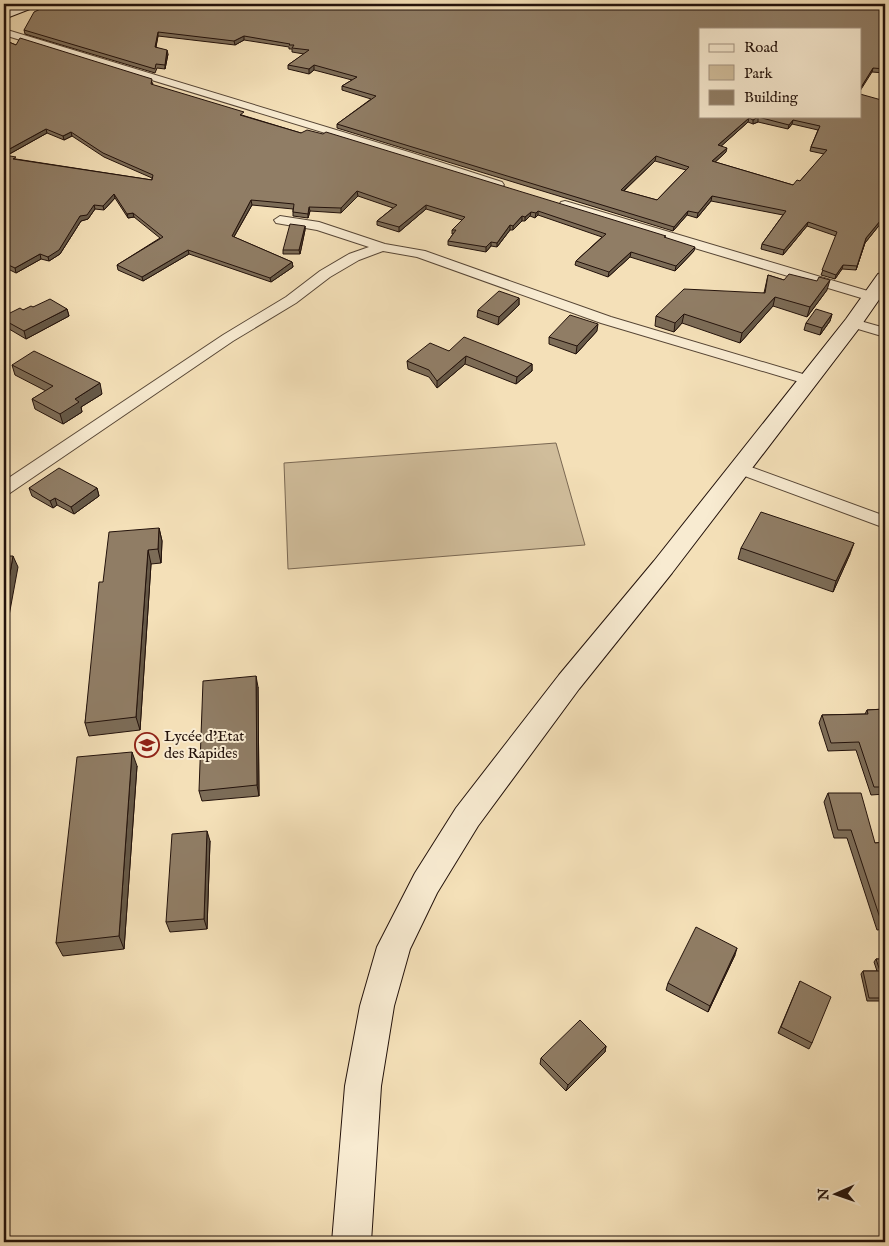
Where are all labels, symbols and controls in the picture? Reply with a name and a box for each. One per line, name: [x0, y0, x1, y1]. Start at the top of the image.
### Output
legend: [699, 28, 862, 118]
text: Road: [744, 38, 779, 57]
text: Park: [744, 64, 774, 83]
text: Building: [744, 88, 799, 107]
place label: Lycée d'Etat des Rapides: [164, 727, 244, 763]
school or university icon: Lycée d'Etat des Rapides: [134, 732, 160, 758]
north arrow: [812, 1168, 862, 1218]
text: N: [815, 1188, 833, 1202]

